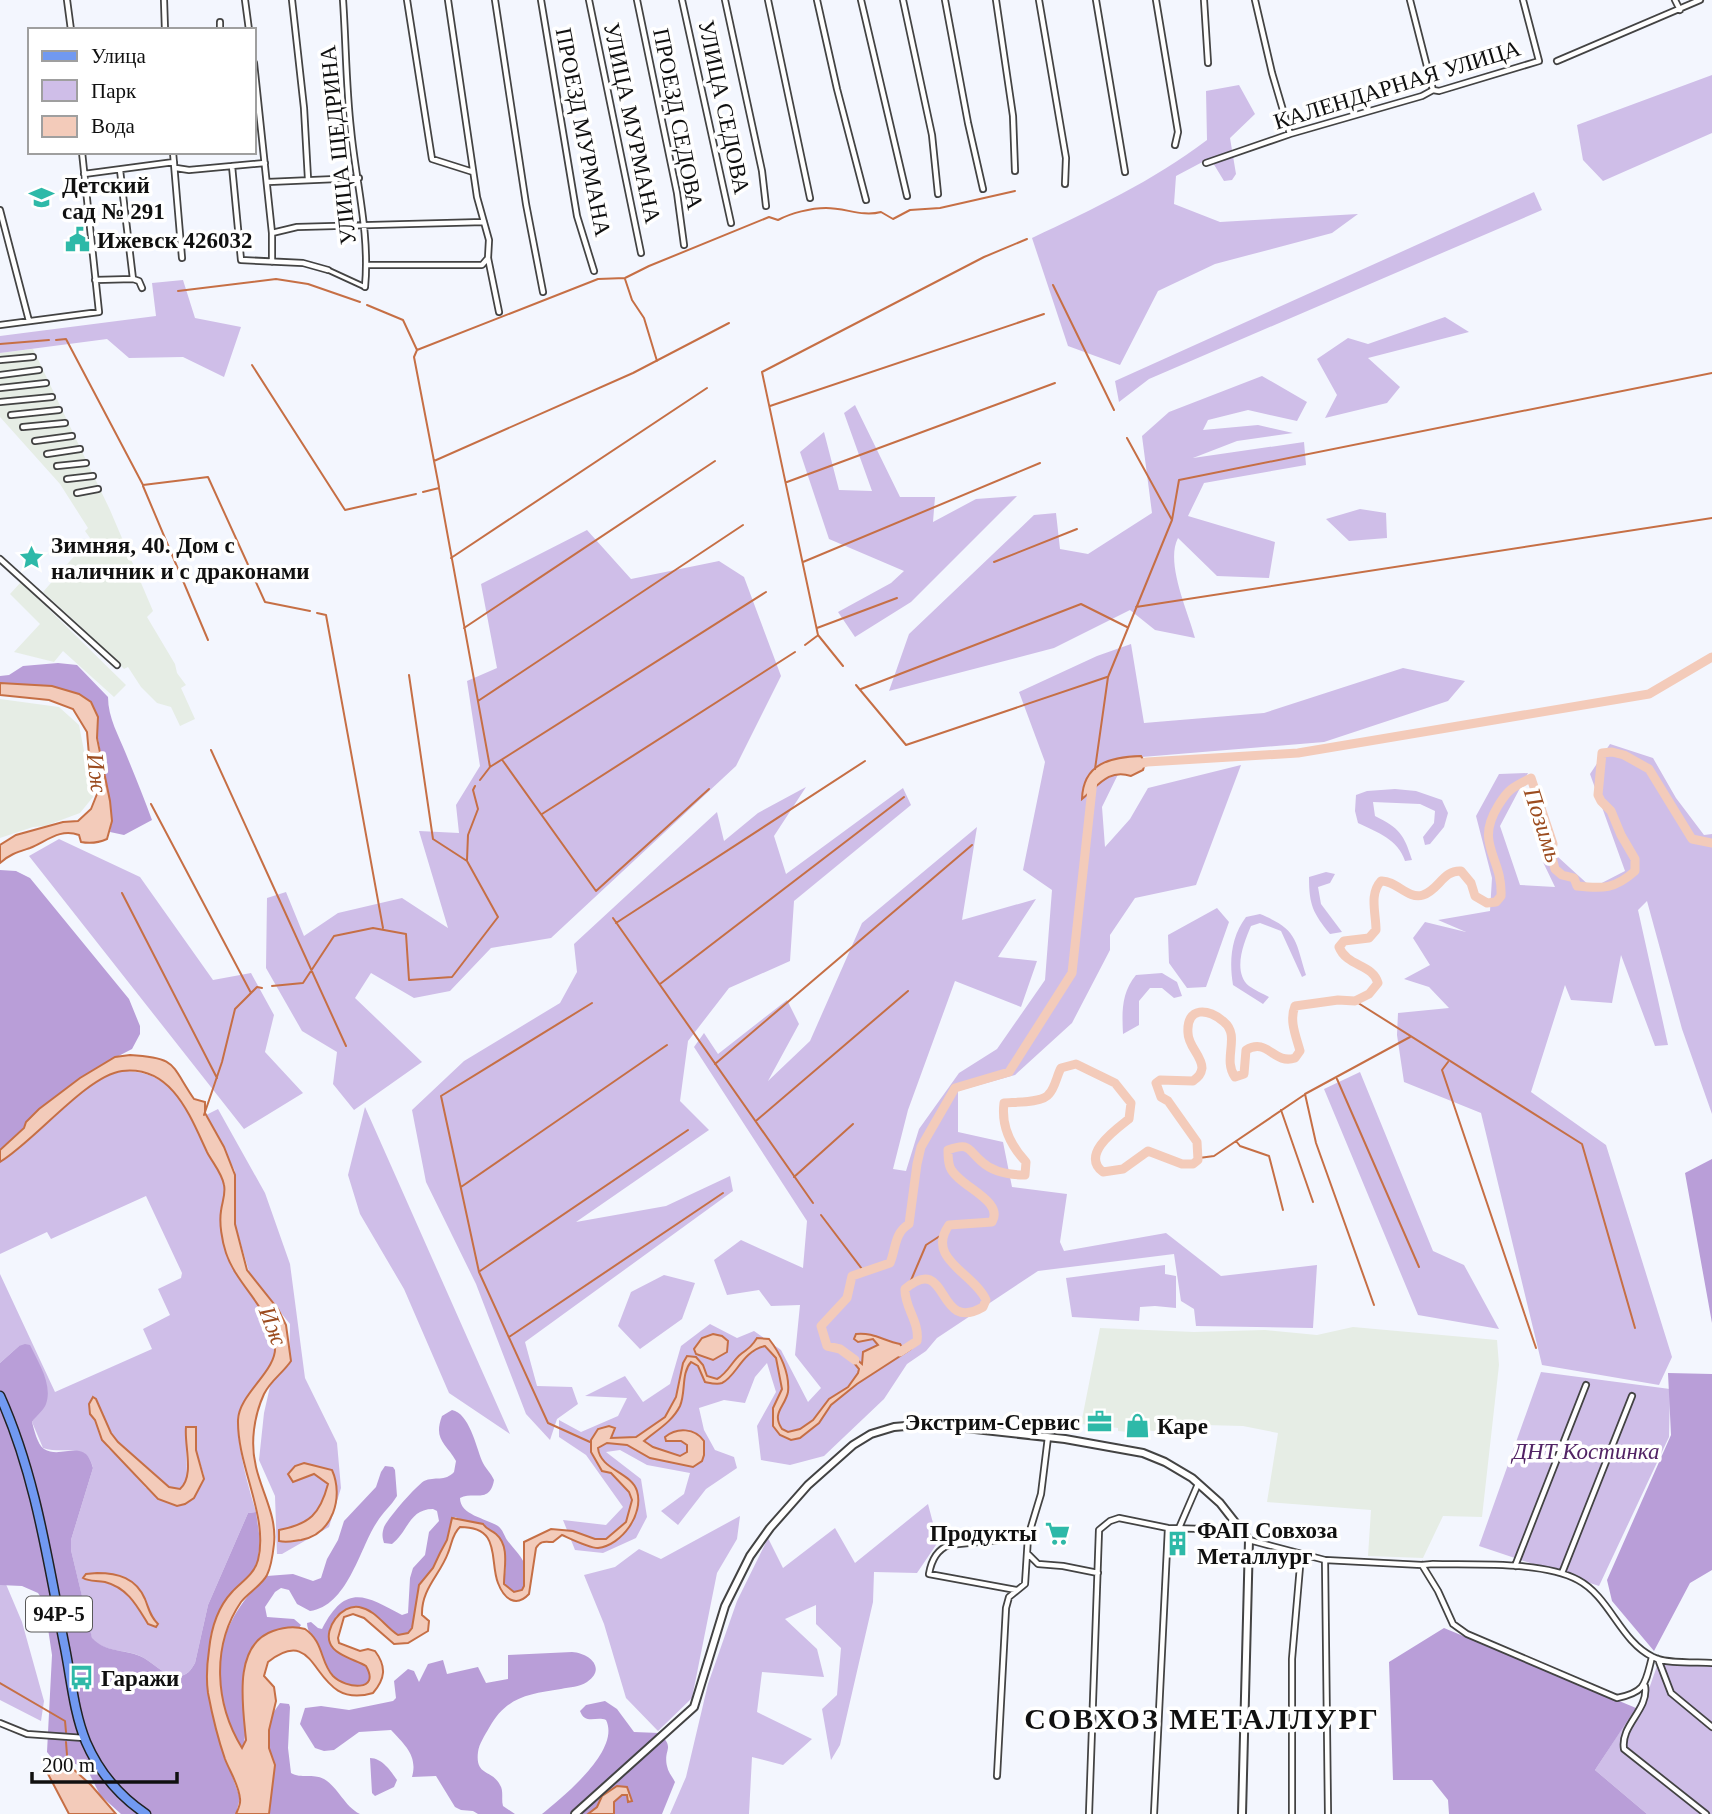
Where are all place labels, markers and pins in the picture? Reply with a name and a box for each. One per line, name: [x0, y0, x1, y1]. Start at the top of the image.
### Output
place label: Детский сад № 291: [62, 173, 165, 224]
school or university icon: Детский сад № 291: [28, 184, 56, 212]
public building icon: Ижевск 426032: [63, 226, 91, 254]
place label: Ижевск 426032: [97, 228, 252, 253]
place label: Зимняя, 40. Дом с наличник и с драконами: [51, 533, 310, 584]
place icon: Зимняя, 40. Дом с наличник и с драконами: [17, 544, 45, 572]
office icon: Экстрим-Сервис: [1086, 1408, 1114, 1436]
place label: Экстрим-Сервис: [905, 1410, 1080, 1435]
shop icon: Каре: [1123, 1412, 1151, 1440]
place label: Каре: [1157, 1414, 1208, 1439]
place label: ФАП Совхоза Металлург: [1197, 1518, 1338, 1569]
supermarket icon: Продукты: [1043, 1519, 1071, 1547]
place label: Продукты: [930, 1521, 1037, 1546]
building icon: ФАП Совхоза Металлург: [1163, 1529, 1191, 1557]
bus stop icon: Гаражи: [67, 1664, 95, 1692]
place label: Гаражи: [101, 1666, 179, 1691]

